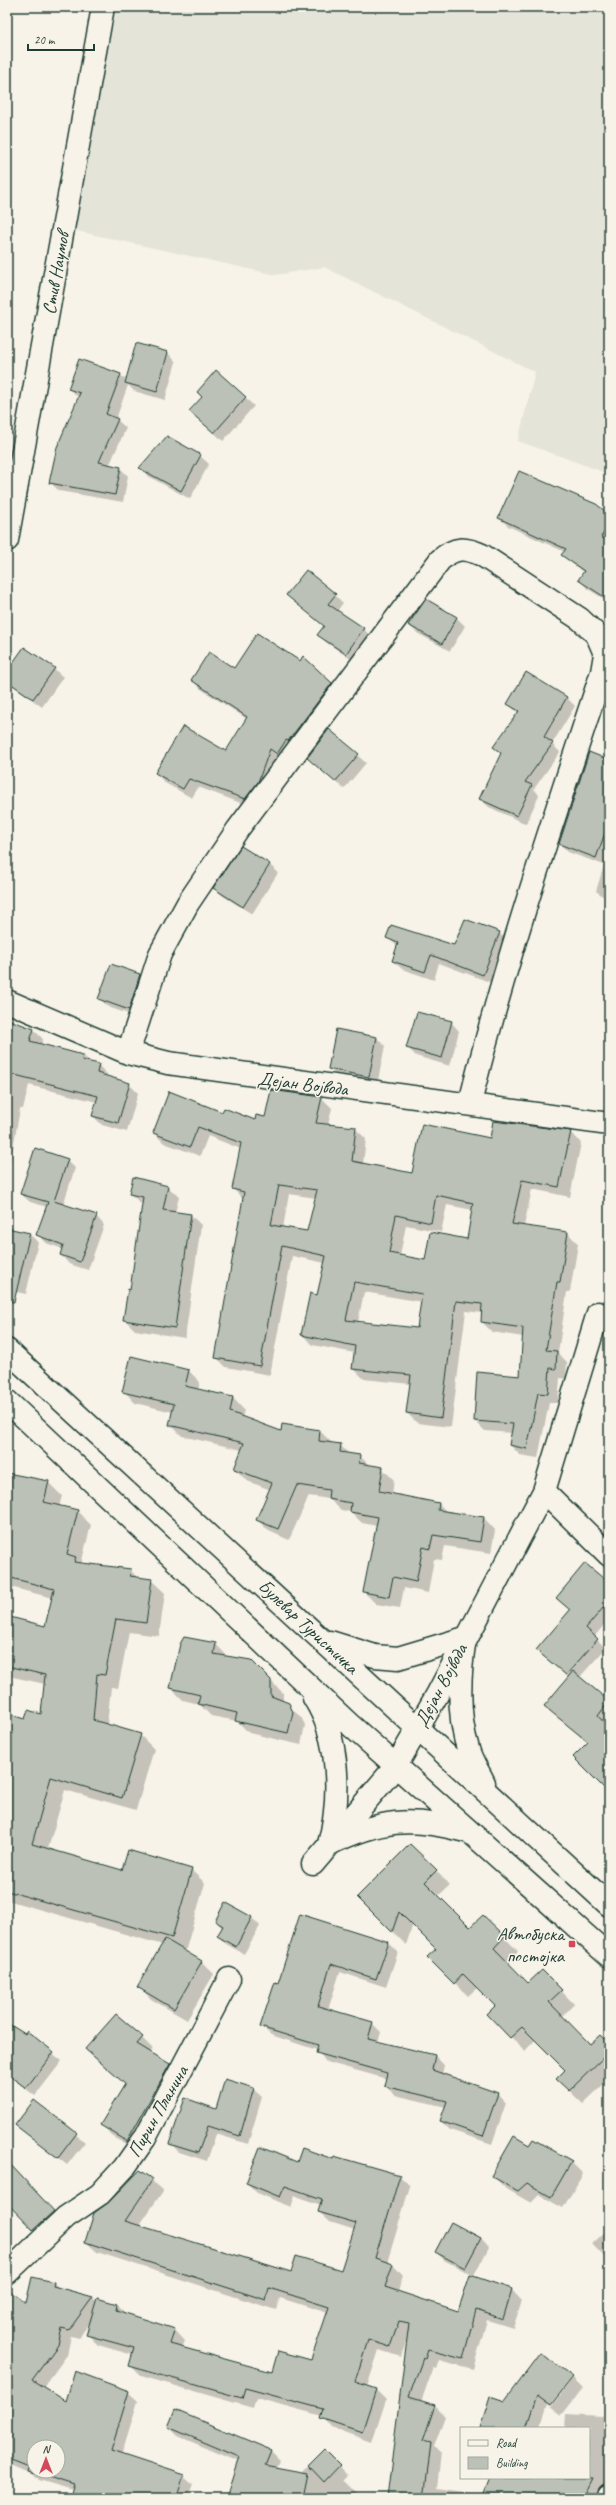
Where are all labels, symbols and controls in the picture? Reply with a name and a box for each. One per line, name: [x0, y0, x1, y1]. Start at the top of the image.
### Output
scale bar: [28, 26, 94, 52]
text: 20 m: [34, 32, 56, 48]
street label: Стив Наумов: [37, 226, 76, 316]
street label: Дејан Војвода: [256, 1067, 351, 1102]
street label: Булевар Туристичка: [253, 1574, 365, 1680]
street label: Дејан Војвода: [409, 1639, 473, 1731]
place label: Автобуска постојка: [497, 1922, 566, 1968]
marker: Автобуска постојка: [567, 1939, 577, 1949]
street label: Пирин Планина: [122, 2060, 194, 2161]
legend: [460, 2427, 590, 2479]
text: Road: [496, 2435, 518, 2451]
north arrow: [26, 2439, 66, 2479]
text: N: [43, 2442, 52, 2456]
text: Building: [496, 2455, 528, 2471]

